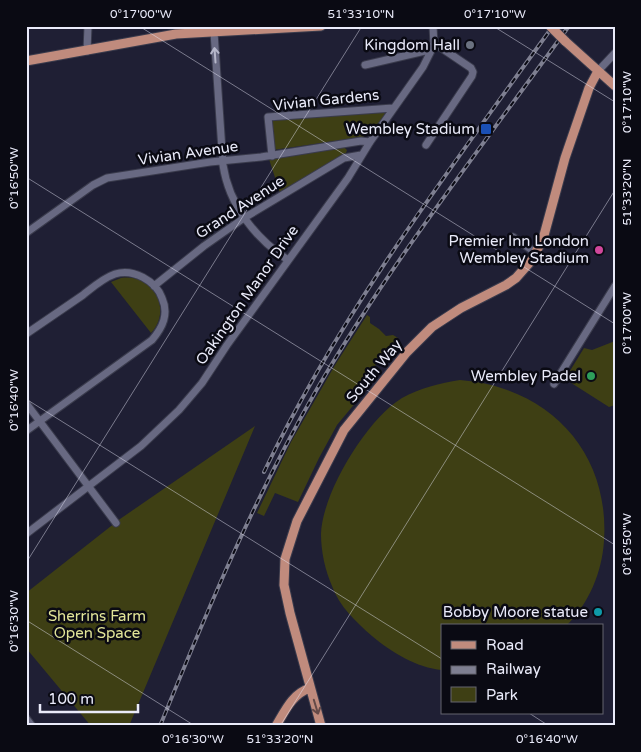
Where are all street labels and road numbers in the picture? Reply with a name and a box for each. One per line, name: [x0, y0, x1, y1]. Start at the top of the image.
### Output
street label: Vivian Gardens: [272, 85, 380, 115]
street label: Vivian Avenue: [137, 137, 239, 169]
street label: Grand Avenue: [192, 172, 288, 242]
street label: Oakington Manor Drive: [192, 222, 302, 368]
street label: South Way: [342, 336, 406, 406]

